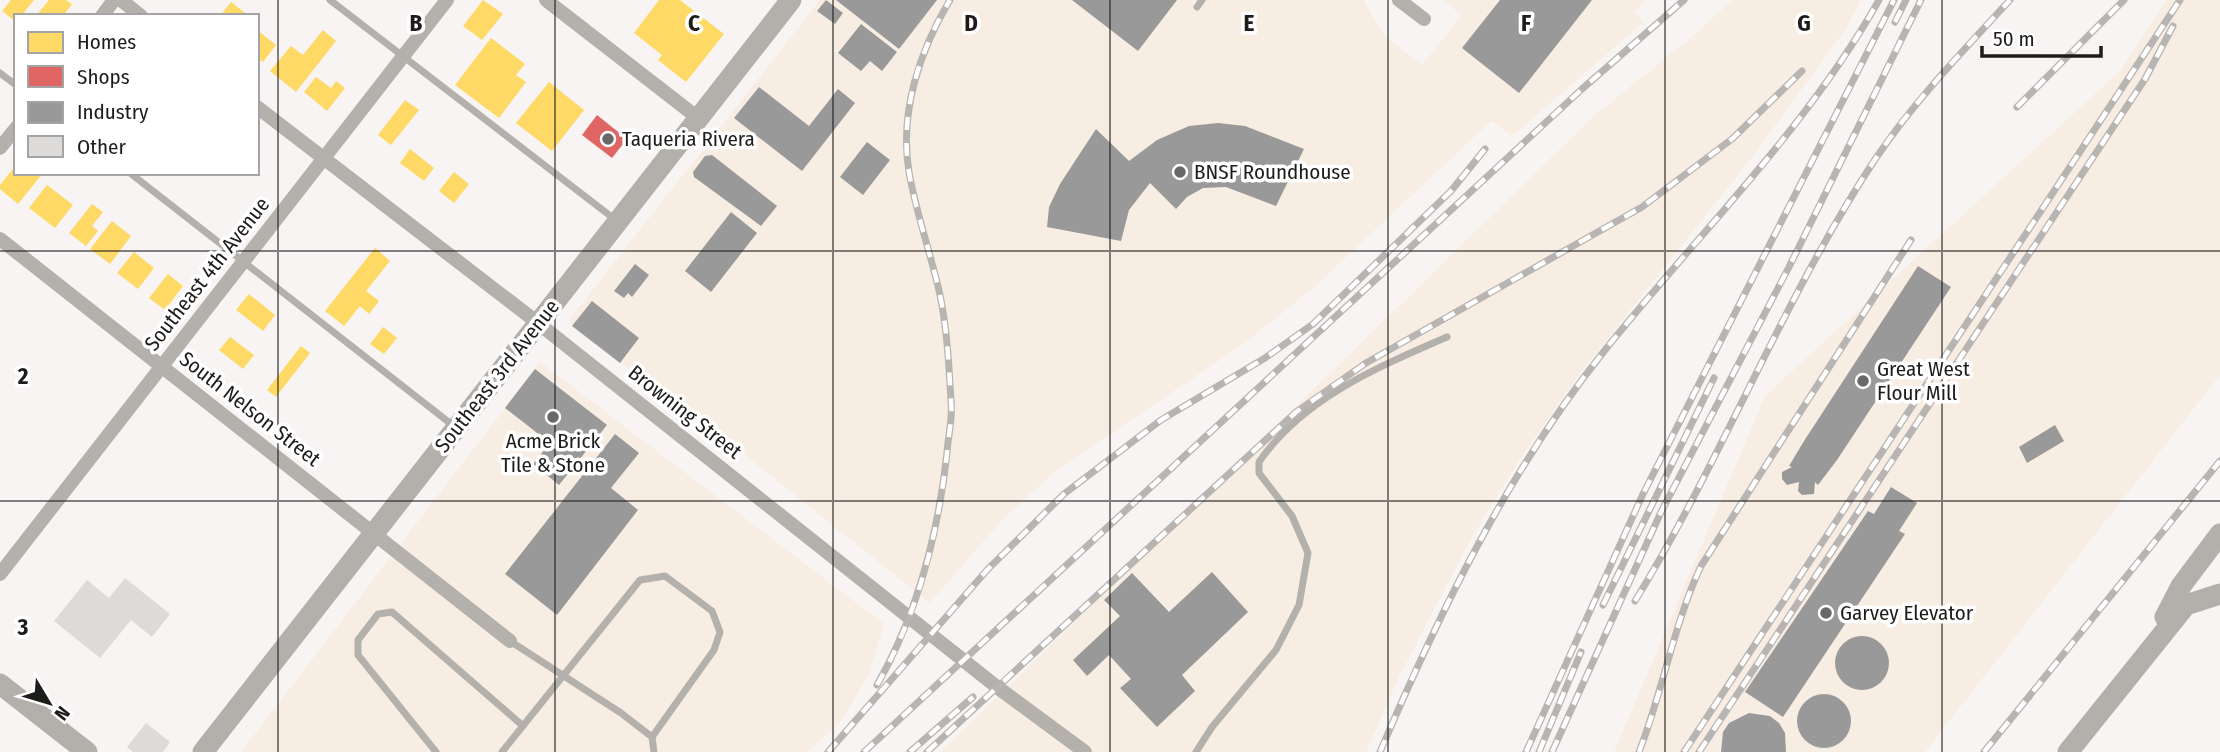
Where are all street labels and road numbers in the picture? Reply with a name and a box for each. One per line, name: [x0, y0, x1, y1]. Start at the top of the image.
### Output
street label: Southeast 4th Avenue: [139, 192, 275, 356]
street label: Southeast 3rd Avenue: [429, 294, 565, 458]
street label: South Nelson Street: [174, 346, 326, 472]
street label: Browning Street: [623, 360, 747, 464]

